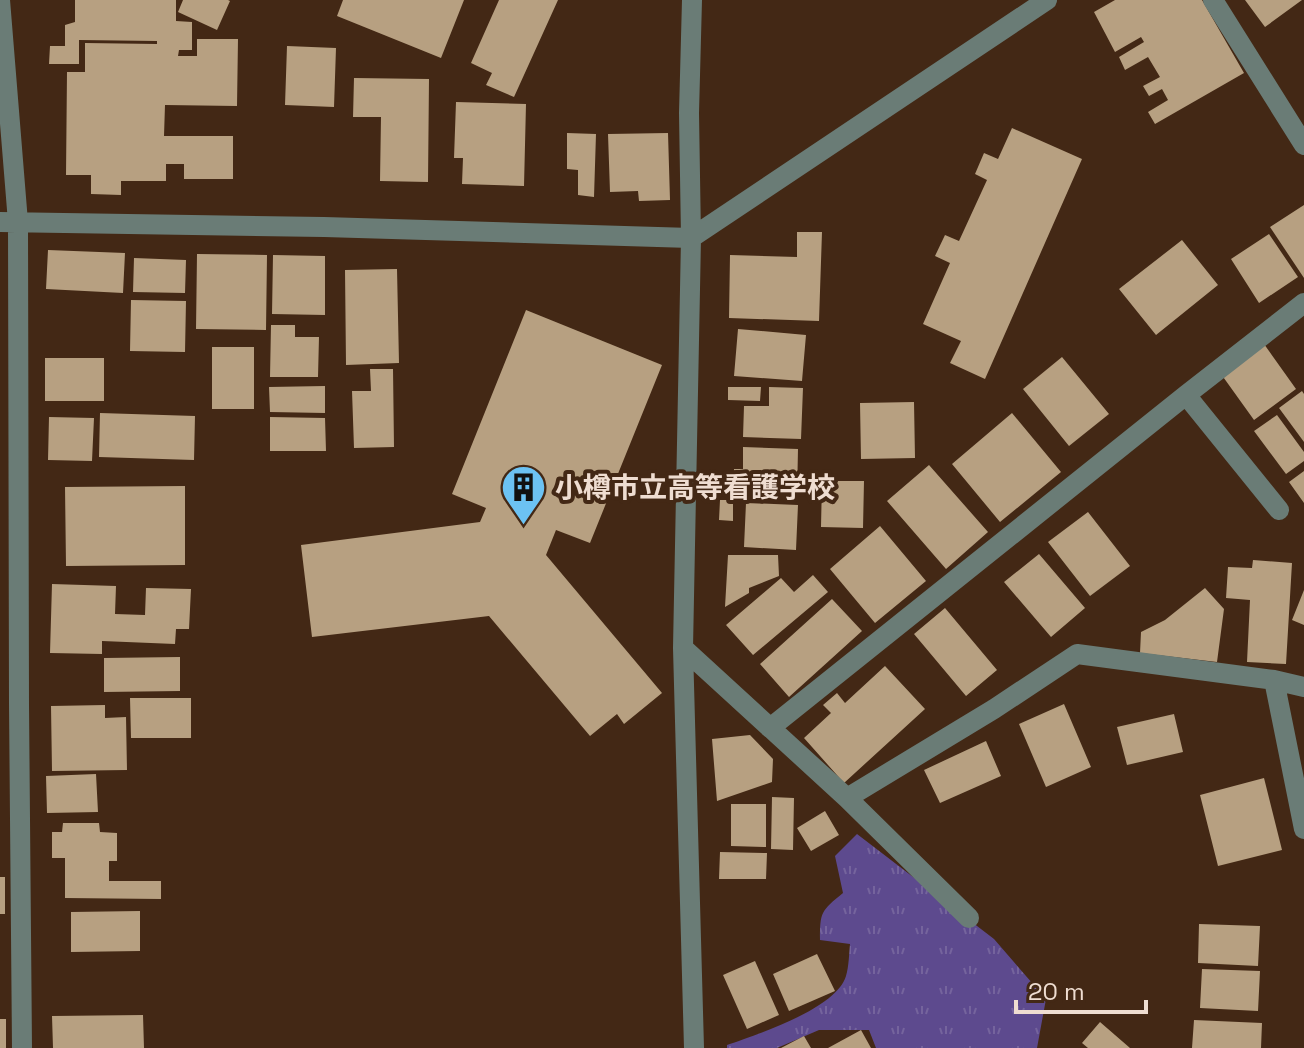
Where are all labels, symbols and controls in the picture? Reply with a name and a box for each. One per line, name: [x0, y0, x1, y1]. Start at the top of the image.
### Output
building icon: 小樽市立高等看護学校: [500, 463, 548, 526]
place label: 小樽市立高等看護学校: [555, 469, 835, 505]
scale bar: [1016, 964, 1146, 1014]
text: 20 m: [1028, 976, 1085, 1007]

